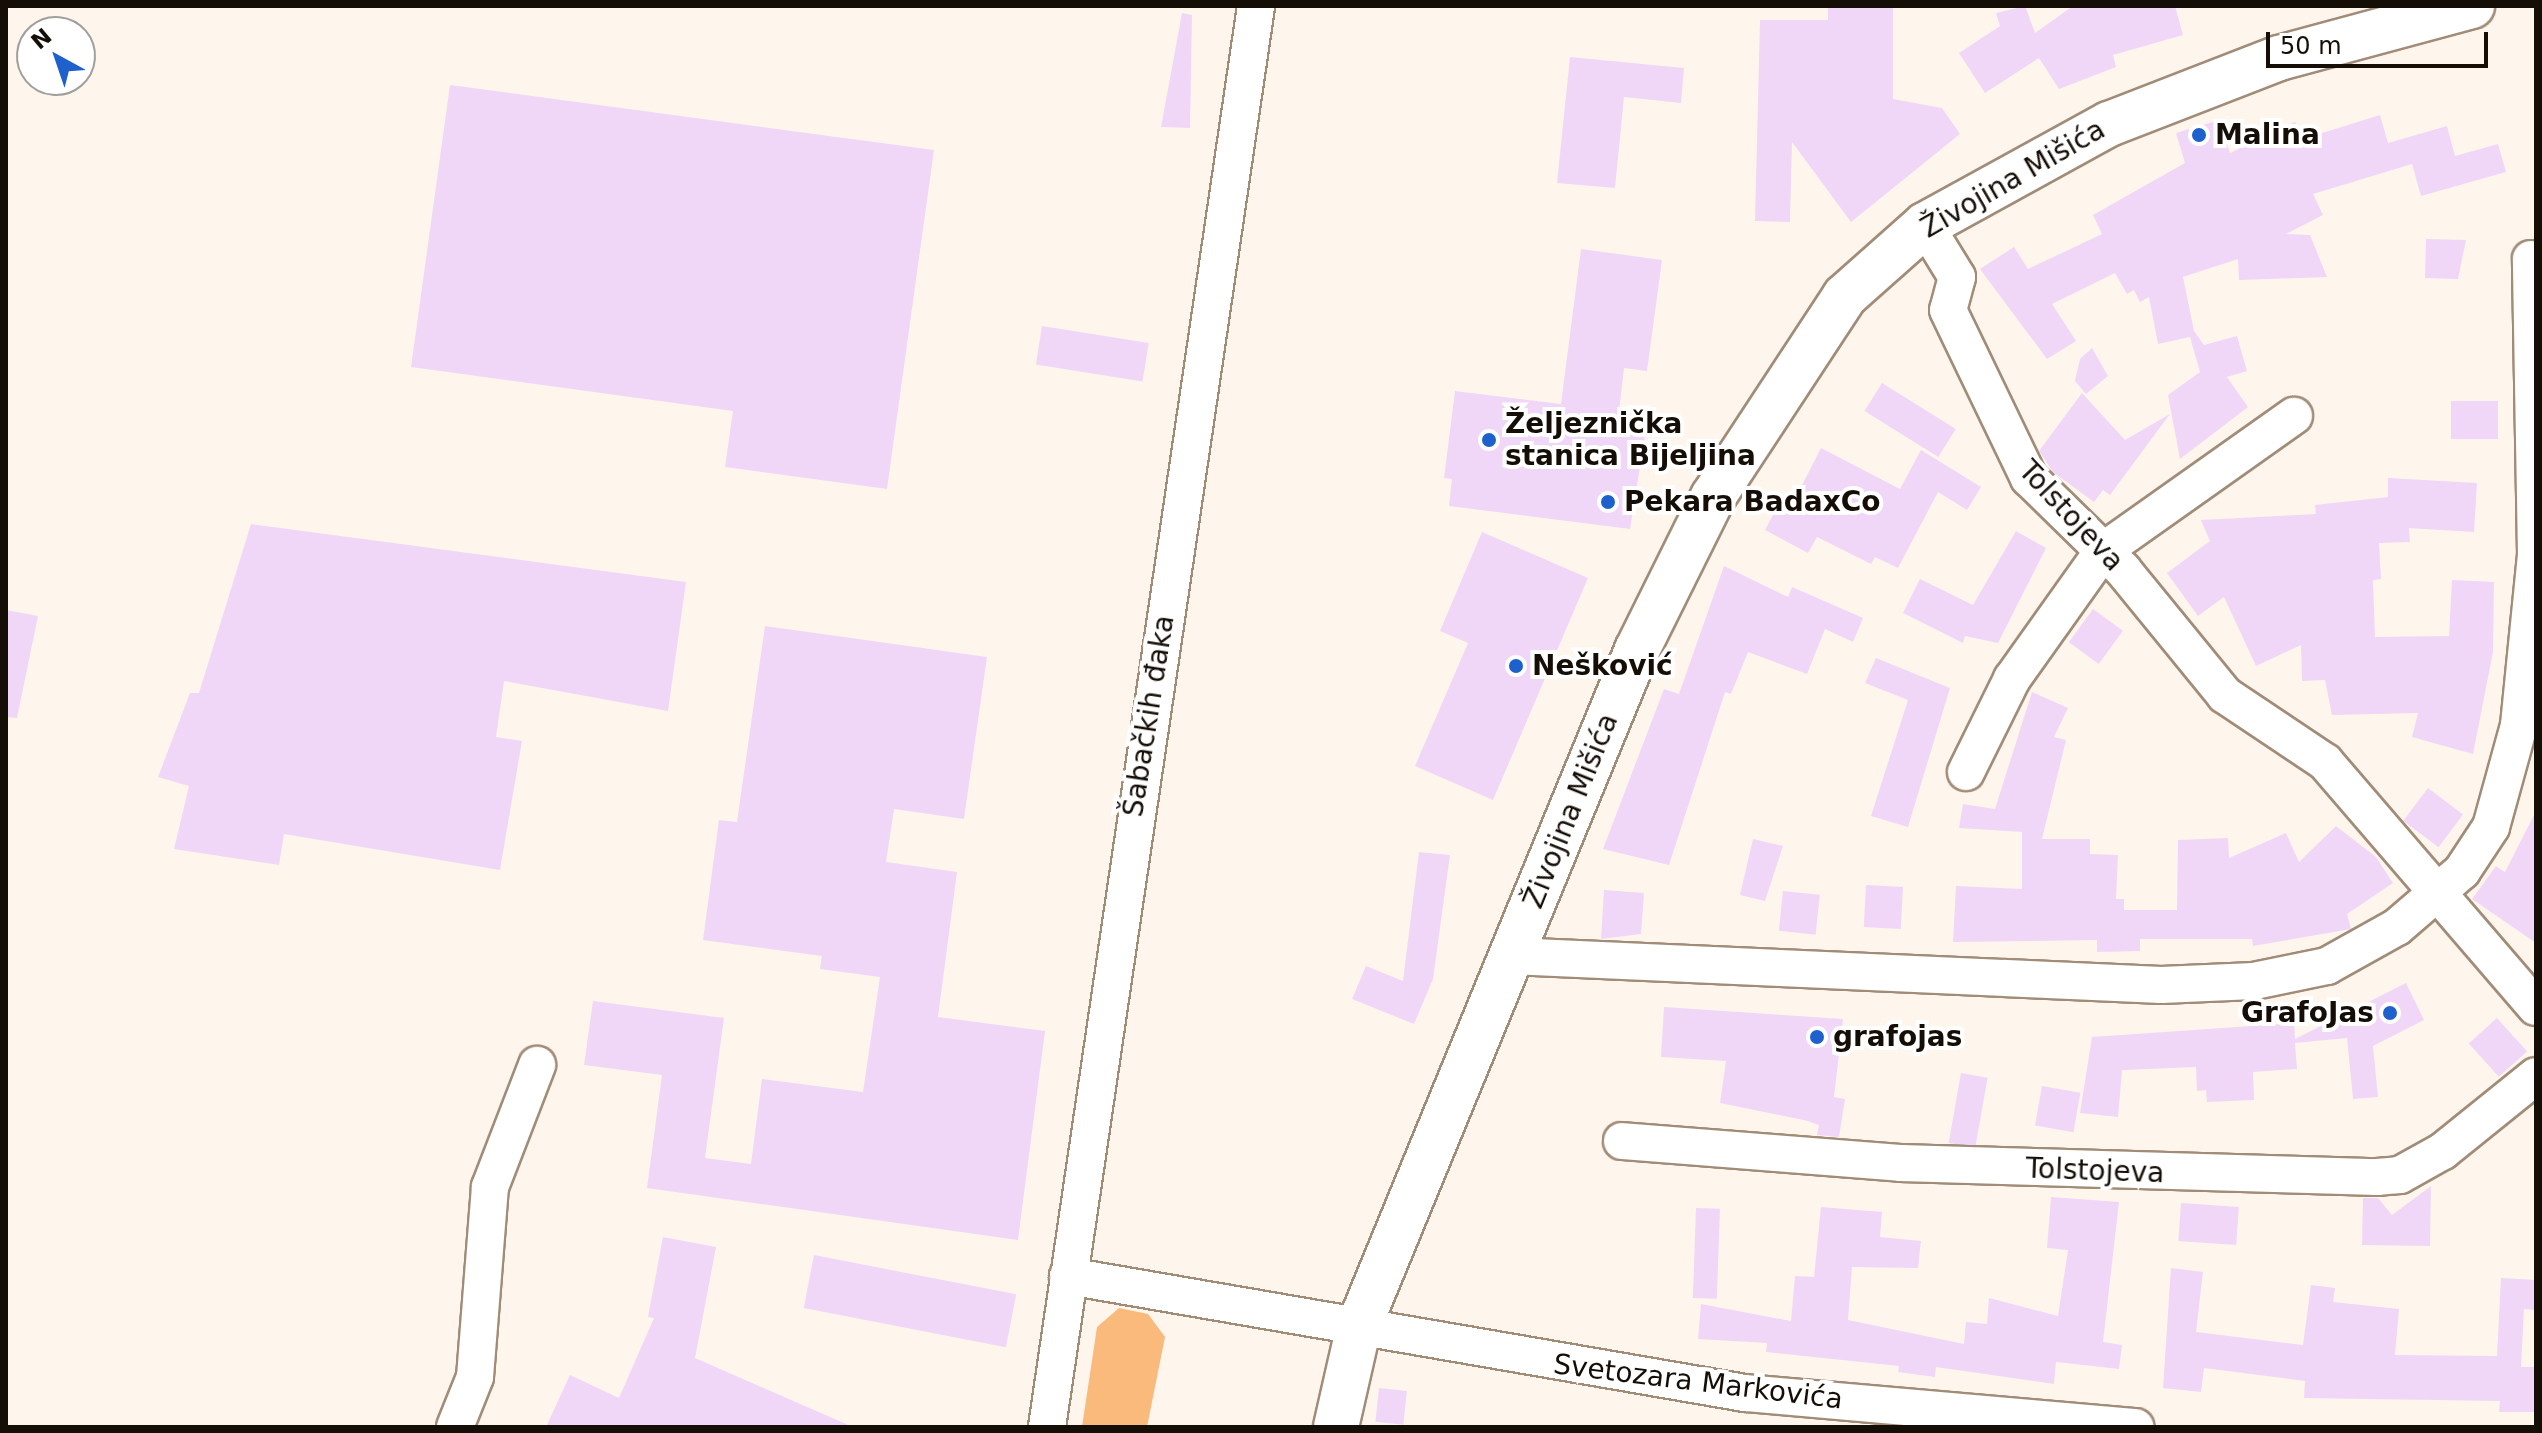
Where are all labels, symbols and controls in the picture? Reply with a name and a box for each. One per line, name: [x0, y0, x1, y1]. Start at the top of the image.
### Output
north arrow: [16, 16, 96, 96]
scale bar: [2270, 16, 2492, 66]
text: N: [26, 23, 57, 54]
text: 50 m: [2280, 32, 2342, 60]
street label: Živojina Mišića: [1915, 113, 2111, 245]
place label: Malina: [2215, 118, 2320, 152]
marker: Malina: [2190, 126, 2208, 144]
place label: Željeznička stanica Bijeljina: [1505, 407, 1756, 473]
marker: Željeznička stanica Bijeljina: [1480, 431, 1498, 449]
street label: Tolstojeva: [2011, 454, 2131, 578]
place label: Pekara BadaxCo: [1624, 485, 1880, 519]
marker: Pekara BadaxCo: [1599, 493, 1617, 511]
street label: Šabačkih đaka: [1116, 613, 1182, 819]
place label: Nešković: [1532, 649, 1673, 683]
marker: Nešković: [1507, 657, 1525, 675]
street label: Živojina Mišića: [1517, 709, 1625, 913]
place label: GrafoJas: [2241, 996, 2374, 1030]
marker: GrafoJas: [2381, 1004, 2399, 1022]
place label: grafojas: [1833, 1020, 1962, 1054]
marker: grafojas: [1808, 1028, 1826, 1046]
street label: Tolstojeva: [2025, 1152, 2165, 1190]
street label: Svetozara Markovića: [1551, 1348, 1845, 1416]

